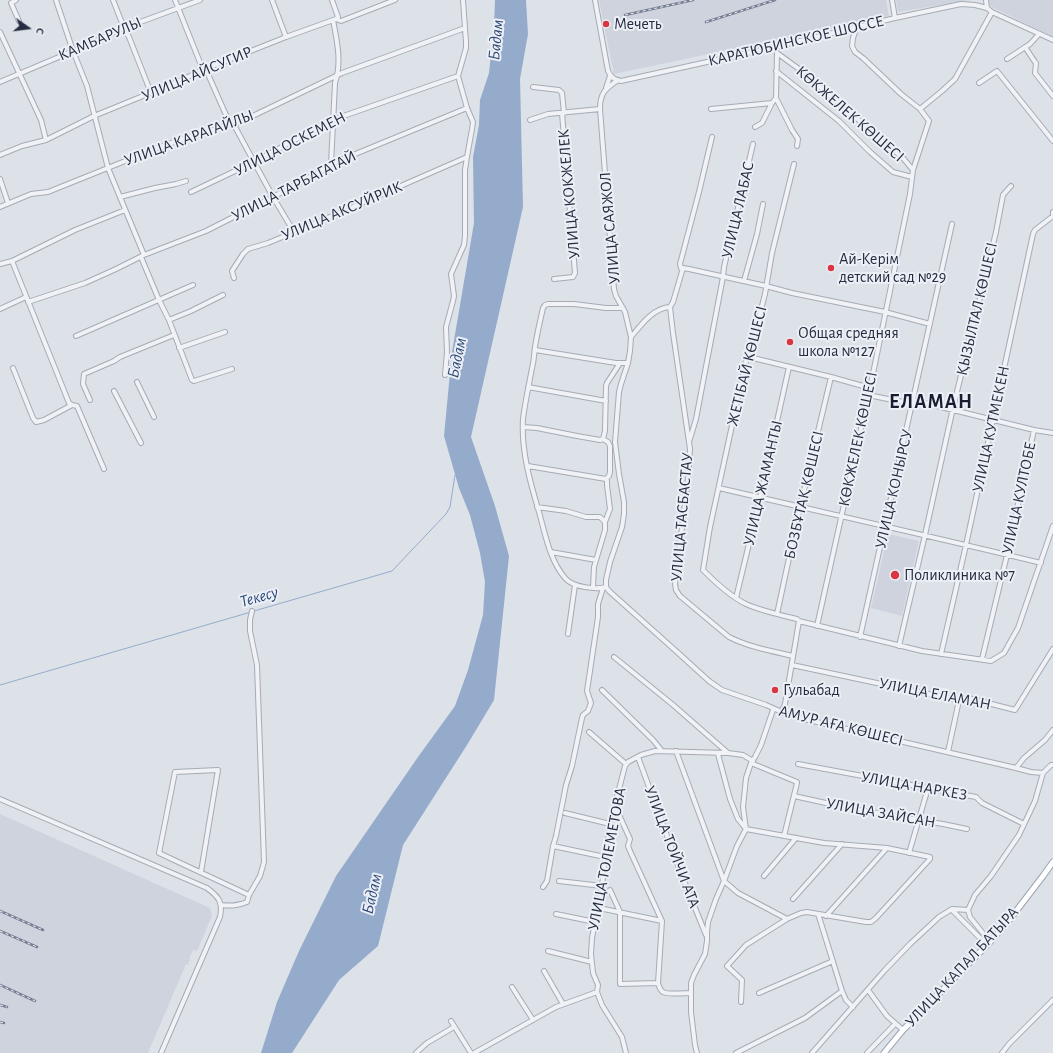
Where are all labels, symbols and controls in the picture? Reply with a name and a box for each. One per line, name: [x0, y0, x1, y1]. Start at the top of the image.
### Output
north arrow: [8, 8, 48, 48]
street label: КАРАТЮБИНСКОЕ ШОССЕ: [706, 11, 886, 71]
street label: КАМБАРУЛЫ: [55, 13, 145, 65]
place label: Мечеть: [614, 14, 661, 34]
water label: Бадам: [484, 19, 508, 61]
marker: Мечеть: [601, 19, 611, 29]
text: С: [34, 27, 46, 35]
street label: УЛИЦА АЙСУГИР: [139, 42, 255, 106]
street label: КӨКЖЕЛЕК КӨШЕСІ: [792, 62, 908, 166]
street label: УЛИЦА КАРАГАЙЛЫ: [122, 106, 256, 170]
street label: УЛИЦА ОСКЕМЕН: [231, 108, 349, 180]
street label: УЛИЦА КОКЖЕЛЕК: [554, 128, 584, 260]
street label: УЛИЦА ТАРБАГАТАЙ: [228, 146, 360, 226]
street label: УЛИЦА ЛАБАС: [718, 160, 758, 260]
street label: УЛИЦА САЯЖОЛ: [596, 171, 624, 285]
street label: УЛИЦА АКСУЙРИК: [279, 177, 405, 245]
street label: ҚЫЗЫЛТАЛ КӨШЕСІ: [952, 240, 1002, 378]
place label: Ай-Керім детский сад №29: [839, 249, 946, 287]
marker: Ай-Керім детский сад №29: [826, 263, 836, 273]
street label: ЖЕТІБАЙ КӨШЕСІ: [723, 304, 771, 428]
place label: Общая средняя школа №127: [798, 323, 899, 361]
water label: Бадам: [443, 336, 471, 380]
marker: Общая средняя школа №127: [785, 337, 795, 347]
street label: УЛИЦА КУТМЕКЕН: [968, 364, 1014, 494]
street label: КӨКЖЕЛЕК КӨШЕСІ: [834, 370, 882, 508]
district label: ЕЛАМАН: [889, 390, 973, 414]
street label: УЛИЦА ЖАМАНТЫ: [739, 418, 787, 548]
street label: УЛИЦА КОНЫРСУ: [871, 427, 917, 551]
street label: БОЗБҰТАҚ КӨШЕСІ: [780, 429, 828, 561]
street label: УЛИЦА КУЛТОБЕ: [998, 440, 1040, 556]
street label: УЛИЦА ТАСБАСТАУ: [667, 452, 697, 582]
place label: Поликлиника №7: [904, 565, 1015, 585]
marker: Поликлиника №7: [889, 569, 901, 581]
water label: Текесу: [238, 582, 280, 612]
street label: УЛИЦА ЕЛАМАН: [877, 674, 993, 714]
place label: Гульабад: [783, 680, 840, 700]
marker: Гульабад: [770, 685, 780, 695]
street label: АМУР АҒА КӨШЕСІ: [777, 701, 905, 751]
street label: УЛИЦА НАРКЕЗ: [859, 767, 969, 805]
street label: УЛИЦА ТОЙЧИ АТА: [640, 783, 704, 911]
street label: УЛИЦА ТОЛЕМЕТОВА: [584, 786, 630, 932]
street label: УЛИЦА ЗАЙСАН: [825, 794, 937, 832]
water label: Бадам: [357, 872, 387, 916]
street label: УЛИЦА КАПАЛ БАТЫРА: [901, 903, 1023, 1031]

